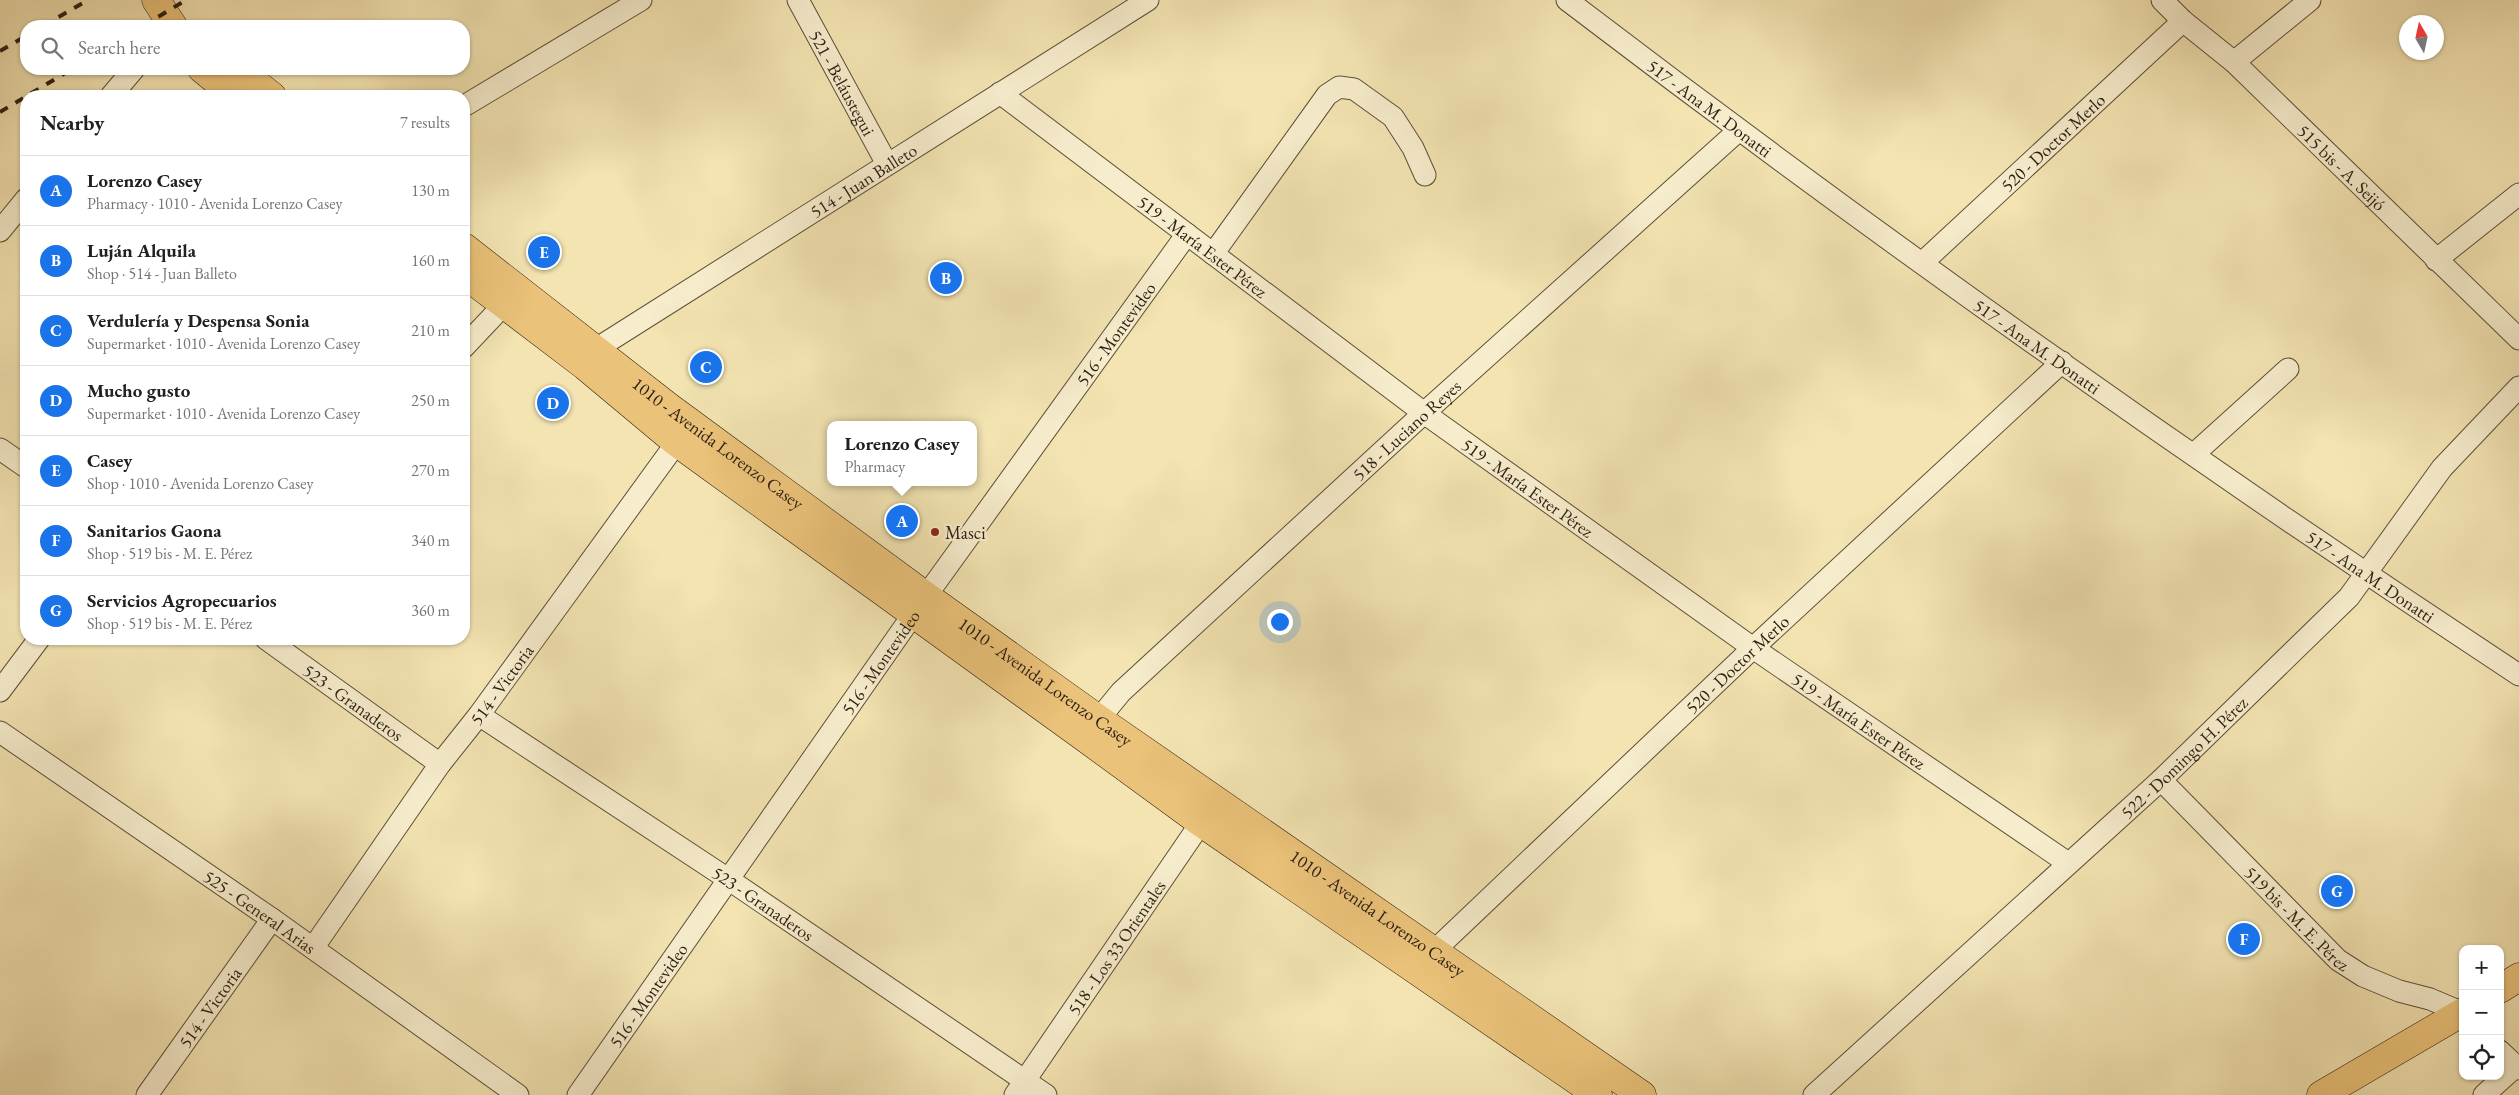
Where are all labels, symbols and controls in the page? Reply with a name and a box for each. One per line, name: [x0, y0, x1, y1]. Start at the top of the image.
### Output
north arrow: [2399, 15, 2444, 60]
search box: [20, 20, 470, 75]
street label: 521 - Beláustegui: [805, 26, 881, 140]
icon: search: [38, 34, 66, 62]
text: Search here: [78, 35, 160, 60]
street label: 517 - Ana M. Donatti: [1643, 54, 1777, 162]
street label: 520 - Doctor Merlo: [1995, 88, 2110, 196]
text: Nearby: [40, 109, 104, 136]
text: 7 results: [400, 112, 450, 133]
street label: 515 bis - A. Seijó: [2293, 119, 2391, 215]
street label: 514 - Juan Balleto: [805, 138, 921, 222]
text: Lorenzo Casey: [87, 168, 202, 193]
text: A: [50, 180, 62, 201]
text: 130 m: [411, 180, 450, 201]
street label: 519 - María Ester Pérez: [1133, 190, 1272, 302]
text: Pharmacy · 1010 - Avenida Lorenzo Casey: [87, 193, 342, 214]
pin: E: [528, 233, 560, 271]
text: Luján Alquila: [87, 238, 196, 263]
text: B: [51, 250, 61, 271]
text: 160 m: [411, 250, 450, 271]
pin: B: [930, 259, 962, 297]
text: Shop · 514 - Juan Balleto: [87, 263, 237, 284]
street label: 516 - Montevideo: [1070, 277, 1160, 390]
street label: 517 - Ana M. Donatti: [1970, 293, 2106, 399]
text: Verdulería y Despensa Sonia: [87, 308, 310, 333]
text: C: [50, 320, 62, 341]
text: 210 m: [411, 320, 450, 341]
text: Supermarket · 1010 - Avenida Lorenzo Casey: [87, 333, 360, 354]
pin: C: [690, 348, 722, 386]
street label: 1010 - Avenida Lorenzo Casey: [628, 371, 809, 514]
street label: 518 - Luciano Reyes: [1347, 374, 1466, 485]
text: Mucho gusto: [87, 378, 190, 403]
pin: D: [537, 384, 569, 422]
text: D: [50, 390, 62, 411]
text: 250 m: [411, 390, 450, 411]
text: Supermarket · 1010 - Avenida Lorenzo Casey: [87, 403, 360, 424]
popup: [827, 421, 977, 486]
text: Lorenzo Casey: [844, 431, 960, 456]
street label: 519 - María Ester Pérez: [1458, 432, 1599, 542]
text: Casey: [87, 448, 132, 473]
text: Pharmacy: [844, 456, 905, 477]
text: E: [51, 460, 61, 481]
text: 270 m: [411, 460, 450, 481]
text: Shop · 1010 - Avenida Lorenzo Casey: [87, 473, 313, 494]
pin: A: [886, 502, 918, 540]
text: Sanitarios Gaona: [87, 518, 222, 543]
place label: Masci: [945, 521, 986, 544]
street label: 517 - Ana M. Donatti: [2302, 525, 2440, 628]
marker: Masci: [929, 526, 941, 538]
text: F: [52, 530, 60, 551]
text: 340 m: [411, 530, 450, 551]
text: Shop · 519 bis - M. E. Pérez: [87, 543, 252, 564]
text: Servicios Agropecuarios: [87, 588, 277, 613]
text: G: [50, 600, 62, 621]
text: 360 m: [411, 600, 450, 621]
street label: 516 - Montevideo: [836, 605, 924, 719]
your location: [1267, 609, 1293, 635]
street label: 520 - Doctor Merlo: [1680, 609, 1794, 718]
street label: 1010 - Avenida Lorenzo Casey: [954, 611, 1137, 751]
text: Shop · 519 bis - M. E. Pérez: [87, 613, 252, 634]
street label: 514 - Victoria: [464, 639, 539, 729]
street label: 523 - Granaderos: [299, 658, 408, 746]
street label: 519 - María Ester Pérez: [1788, 667, 1930, 774]
street label: 522 - Domingo H. Pérez: [2115, 691, 2252, 823]
street label: 1010 - Avenida Lorenzo Casey: [1286, 844, 1470, 981]
street label: 523 - Granaderos: [708, 861, 819, 946]
street label: 519 bis - M. E. Pérez: [2240, 861, 2354, 976]
street label: 525 - General Arias: [200, 864, 321, 959]
pin: G: [2321, 872, 2353, 910]
street label: 518 - Los 33 Orientales: [1062, 875, 1170, 1019]
pin: F: [2228, 920, 2260, 958]
street label: 516 - Montevideo: [603, 938, 692, 1052]
map controls: [2459, 945, 2504, 1080]
button: +: [2459, 945, 2504, 990]
street label: 514 - Victoria: [173, 961, 247, 1052]
button: −: [2459, 990, 2504, 1035]
button: locate: [2459, 1035, 2504, 1080]

